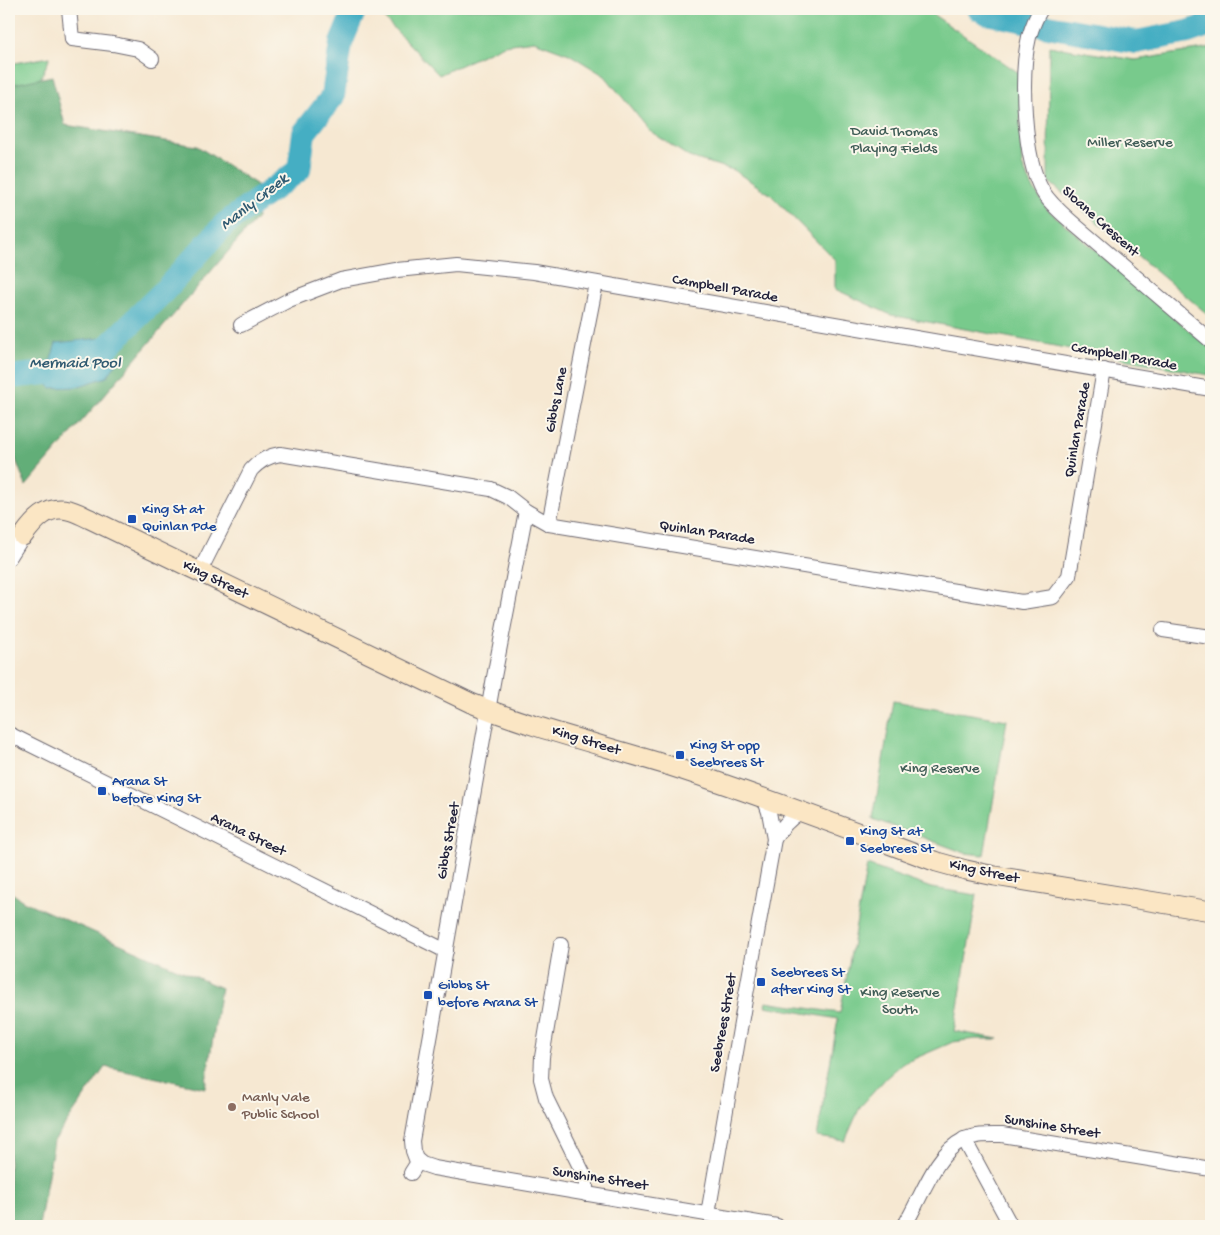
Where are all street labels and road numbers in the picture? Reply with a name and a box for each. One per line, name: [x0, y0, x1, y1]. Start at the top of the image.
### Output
street label: Sloane Crescent: [1058, 183, 1144, 263]
street label: Campbell Parade: [671, 271, 780, 307]
street label: Campbell Parade: [1070, 339, 1179, 375]
street label: Gibbs Lane: [542, 365, 572, 434]
street label: Quinlan Parade: [1061, 381, 1095, 479]
street label: Quinlan Parade: [658, 517, 756, 549]
street label: King Street: [179, 556, 252, 604]
street label: King Street: [550, 722, 624, 760]
street label: Gibbs Street: [433, 799, 465, 881]
street label: Arana Street: [207, 809, 290, 862]
street label: King Street: [948, 856, 1022, 889]
street label: Seebrees Street: [706, 970, 742, 1074]
street label: Sunshine Street: [1003, 1111, 1103, 1144]
street label: Sunshine Street: [551, 1163, 651, 1196]

